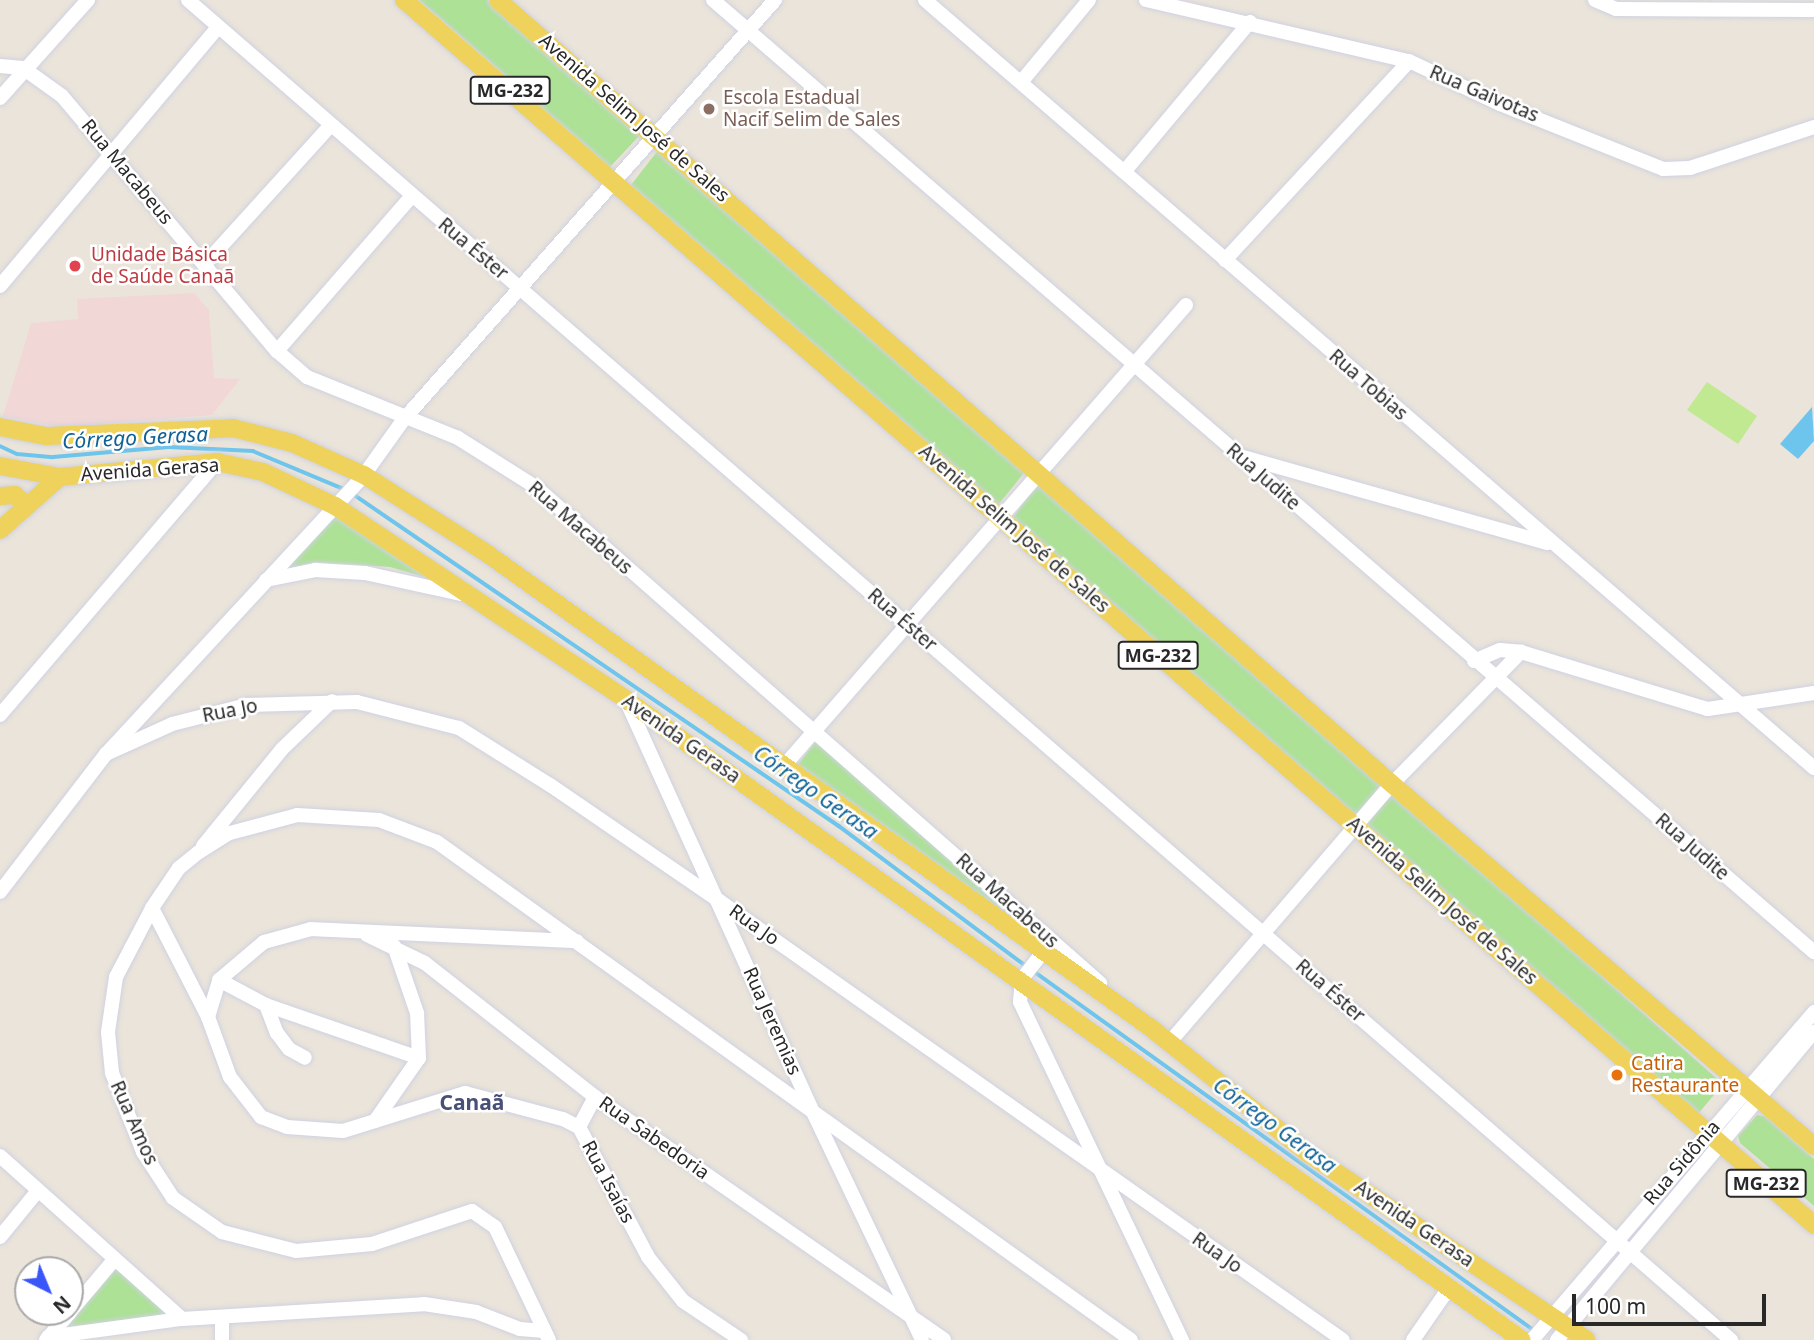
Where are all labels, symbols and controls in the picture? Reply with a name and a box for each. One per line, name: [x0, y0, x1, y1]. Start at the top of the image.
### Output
street label: Avenida Selim José de Sales: [534, 29, 734, 207]
street label: Rua Gaivotas: [1426, 61, 1542, 127]
road number: MG-232: [468, 76, 552, 104]
place label: Escola Estadual Nacif Selim de Sales: [723, 87, 900, 131]
marker: Escola Estadual Nacif Selim de Sales: [701, 101, 717, 117]
street label: Rua Macabeus: [76, 115, 178, 229]
street label: Rua Éster: [433, 213, 513, 285]
place label: Unidade Básica de Saúde Canaã: [91, 244, 234, 288]
marker: Unidade Básica de Saúde Canaã: [65, 256, 85, 276]
street label: Rua Tobias: [1324, 345, 1412, 425]
water label: Córrego Gerasa: [61, 421, 209, 453]
street label: Rua Judite: [1221, 439, 1305, 515]
street label: Avenida Selim José de Sales: [914, 440, 1114, 618]
street label: Avenida Gerasa: [80, 454, 220, 486]
street label: Rua Macabeus: [523, 477, 637, 579]
street label: Rua Éster: [863, 584, 941, 656]
road number: MG-232: [1116, 640, 1200, 670]
street label: Avenida Gerasa: [618, 690, 744, 788]
street label: Rua Jo: [200, 694, 260, 728]
water label: Córrego Gerasa: [749, 740, 883, 844]
street label: Rua Judite: [1650, 809, 1734, 885]
street label: Avenida Selim José de Sales: [1342, 812, 1542, 990]
street label: Rua Macabeus: [951, 849, 1063, 953]
street label: Rua Jo: [725, 900, 783, 950]
street label: Rua Éster: [1291, 955, 1369, 1027]
street label: Rua Jeremias: [738, 964, 806, 1078]
place label: Catira Restaurante: [1631, 1053, 1739, 1097]
marker: Catira Restaurante: [1609, 1067, 1625, 1083]
water label: Córrego Gerasa: [1209, 1072, 1341, 1178]
street label: Rua Amos: [105, 1077, 163, 1169]
district label: Canaã: [440, 1089, 504, 1115]
street label: Rua Sabedoria: [595, 1092, 713, 1184]
street label: Rua Sidônia: [1639, 1116, 1725, 1210]
street label: Rua Isaías: [577, 1137, 639, 1227]
road number: MG-232: [1724, 1168, 1808, 1198]
street label: Avenida Gerasa: [1350, 1176, 1478, 1272]
street label: Rua Jo: [1188, 1228, 1246, 1278]
north arrow: [14, 1256, 84, 1326]
scale bar: [1576, 1280, 1770, 1324]
text: N: [47, 1290, 76, 1320]
text: 100 m: [1585, 1292, 1646, 1320]

